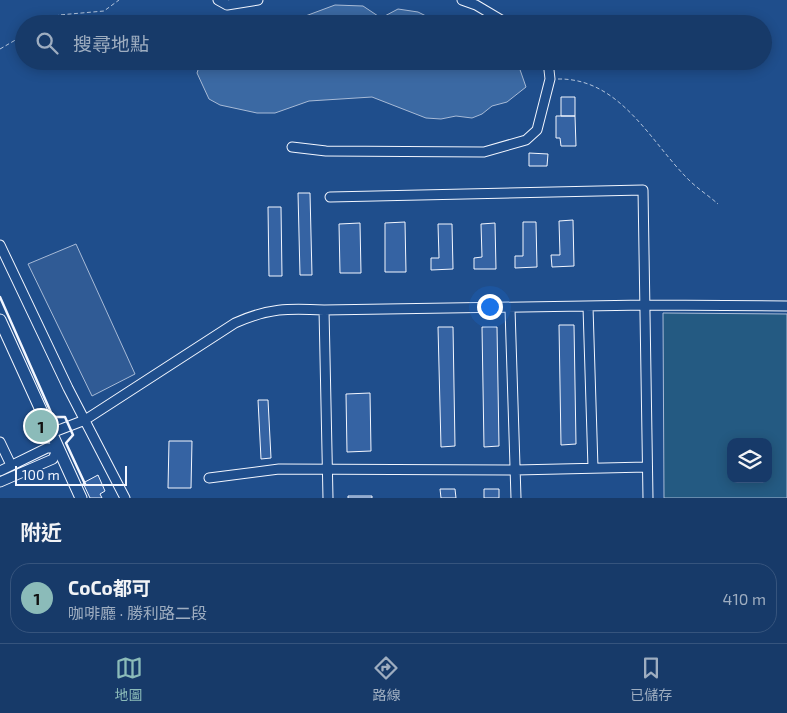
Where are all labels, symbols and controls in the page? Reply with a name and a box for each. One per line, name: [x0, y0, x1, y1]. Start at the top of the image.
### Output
search box: [15, 15, 772, 70]
icon: search: [33, 29, 61, 57]
text: 搜尋地點: [73, 32, 149, 55]
your location: [477, 294, 503, 320]
pin: 1: [25, 407, 57, 445]
map controls: [727, 438, 772, 483]
button: layers: [727, 438, 772, 483]
scale bar: [15, 463, 128, 486]
text: 100 m: [22, 466, 60, 483]
text: 附近: [20, 519, 62, 544]
text: CoCo都可: [68, 576, 151, 599]
text: 1: [34, 589, 40, 608]
text: 410 m: [723, 589, 766, 608]
text: 咖啡廳 · 勝利路二段: [68, 603, 207, 622]
tab: 地圖: [115, 654, 143, 704]
tab: 路線: [372, 654, 400, 704]
tab: 已儲存: [630, 654, 672, 704]

